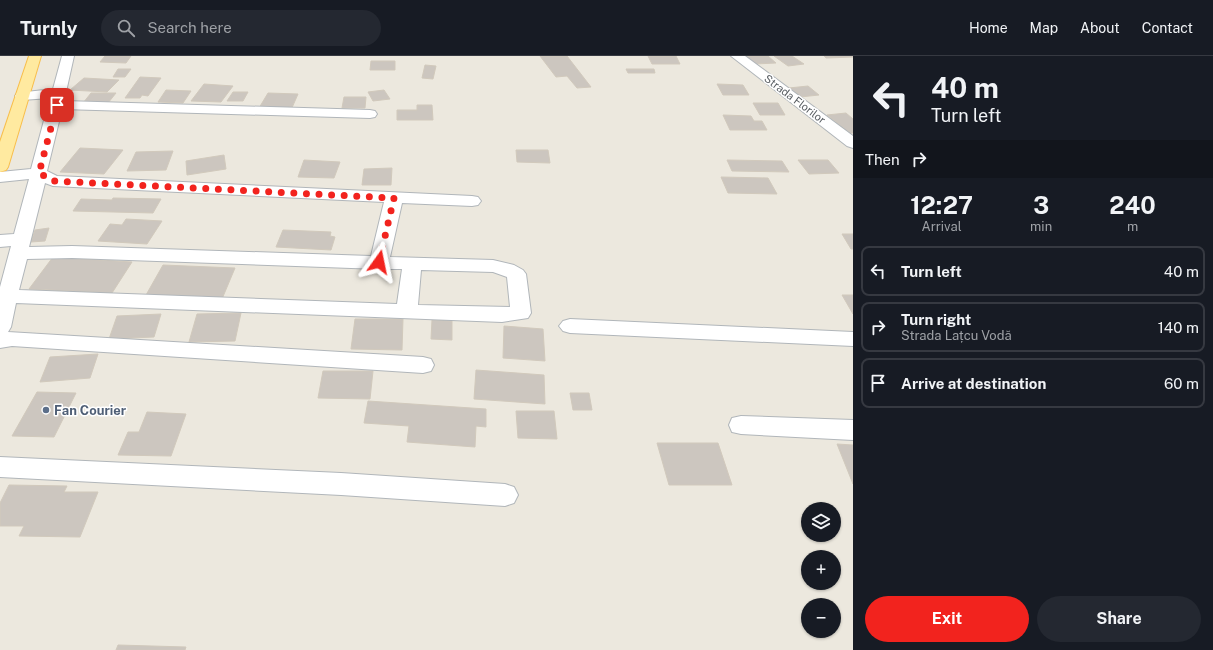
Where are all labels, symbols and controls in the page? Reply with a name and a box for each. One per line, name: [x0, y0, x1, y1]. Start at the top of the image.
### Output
search box: [101, 10, 381, 46]
text: Turnly: [20, 17, 77, 39]
icon: search: [115, 17, 137, 39]
text: Search here: [147, 19, 232, 36]
text: Home: [969, 20, 1008, 36]
text: Map: [1030, 20, 1058, 36]
text: About: [1080, 20, 1120, 36]
text: Contact: [1142, 20, 1193, 36]
text: 40 m: [931, 71, 999, 104]
street label: Strada Florilor: [762, 72, 828, 126]
icon: left: [865, 72, 917, 124]
pin: [40, 88, 74, 122]
icon: arrive: [46, 94, 68, 116]
text: Turn left: [931, 105, 1001, 126]
icon: right: [908, 148, 930, 170]
text: Then: [865, 151, 900, 168]
text: 12:27: [910, 191, 973, 219]
text: 3: [1033, 191, 1049, 219]
text: 240: [1109, 191, 1156, 219]
text: Arrival: [921, 219, 962, 234]
text: min: [1030, 219, 1052, 234]
text: m: [1127, 219, 1138, 234]
position arrow: [358, 241, 400, 283]
icon: left: [867, 260, 889, 282]
text: Turn left: [901, 263, 962, 280]
text: 40 m: [1164, 263, 1199, 280]
text: Turn right: [901, 311, 971, 328]
icon: right: [867, 316, 889, 338]
text: 140 m: [1158, 319, 1199, 336]
text: Strada Lațcu Vodă: [901, 328, 1012, 343]
icon: arrive: [867, 372, 889, 394]
text: Arrive at destination: [901, 375, 1046, 392]
text: 60 m: [1164, 375, 1199, 392]
place label: Fan Courier: [54, 403, 127, 418]
marker: Fan Courier: [41, 405, 51, 415]
map controls: [801, 502, 841, 638]
button: layers: [801, 502, 841, 542]
button: +: [801, 550, 841, 590]
button: Exit: [865, 596, 1029, 642]
button: Share: [1037, 596, 1201, 642]
button: −: [801, 598, 841, 638]

